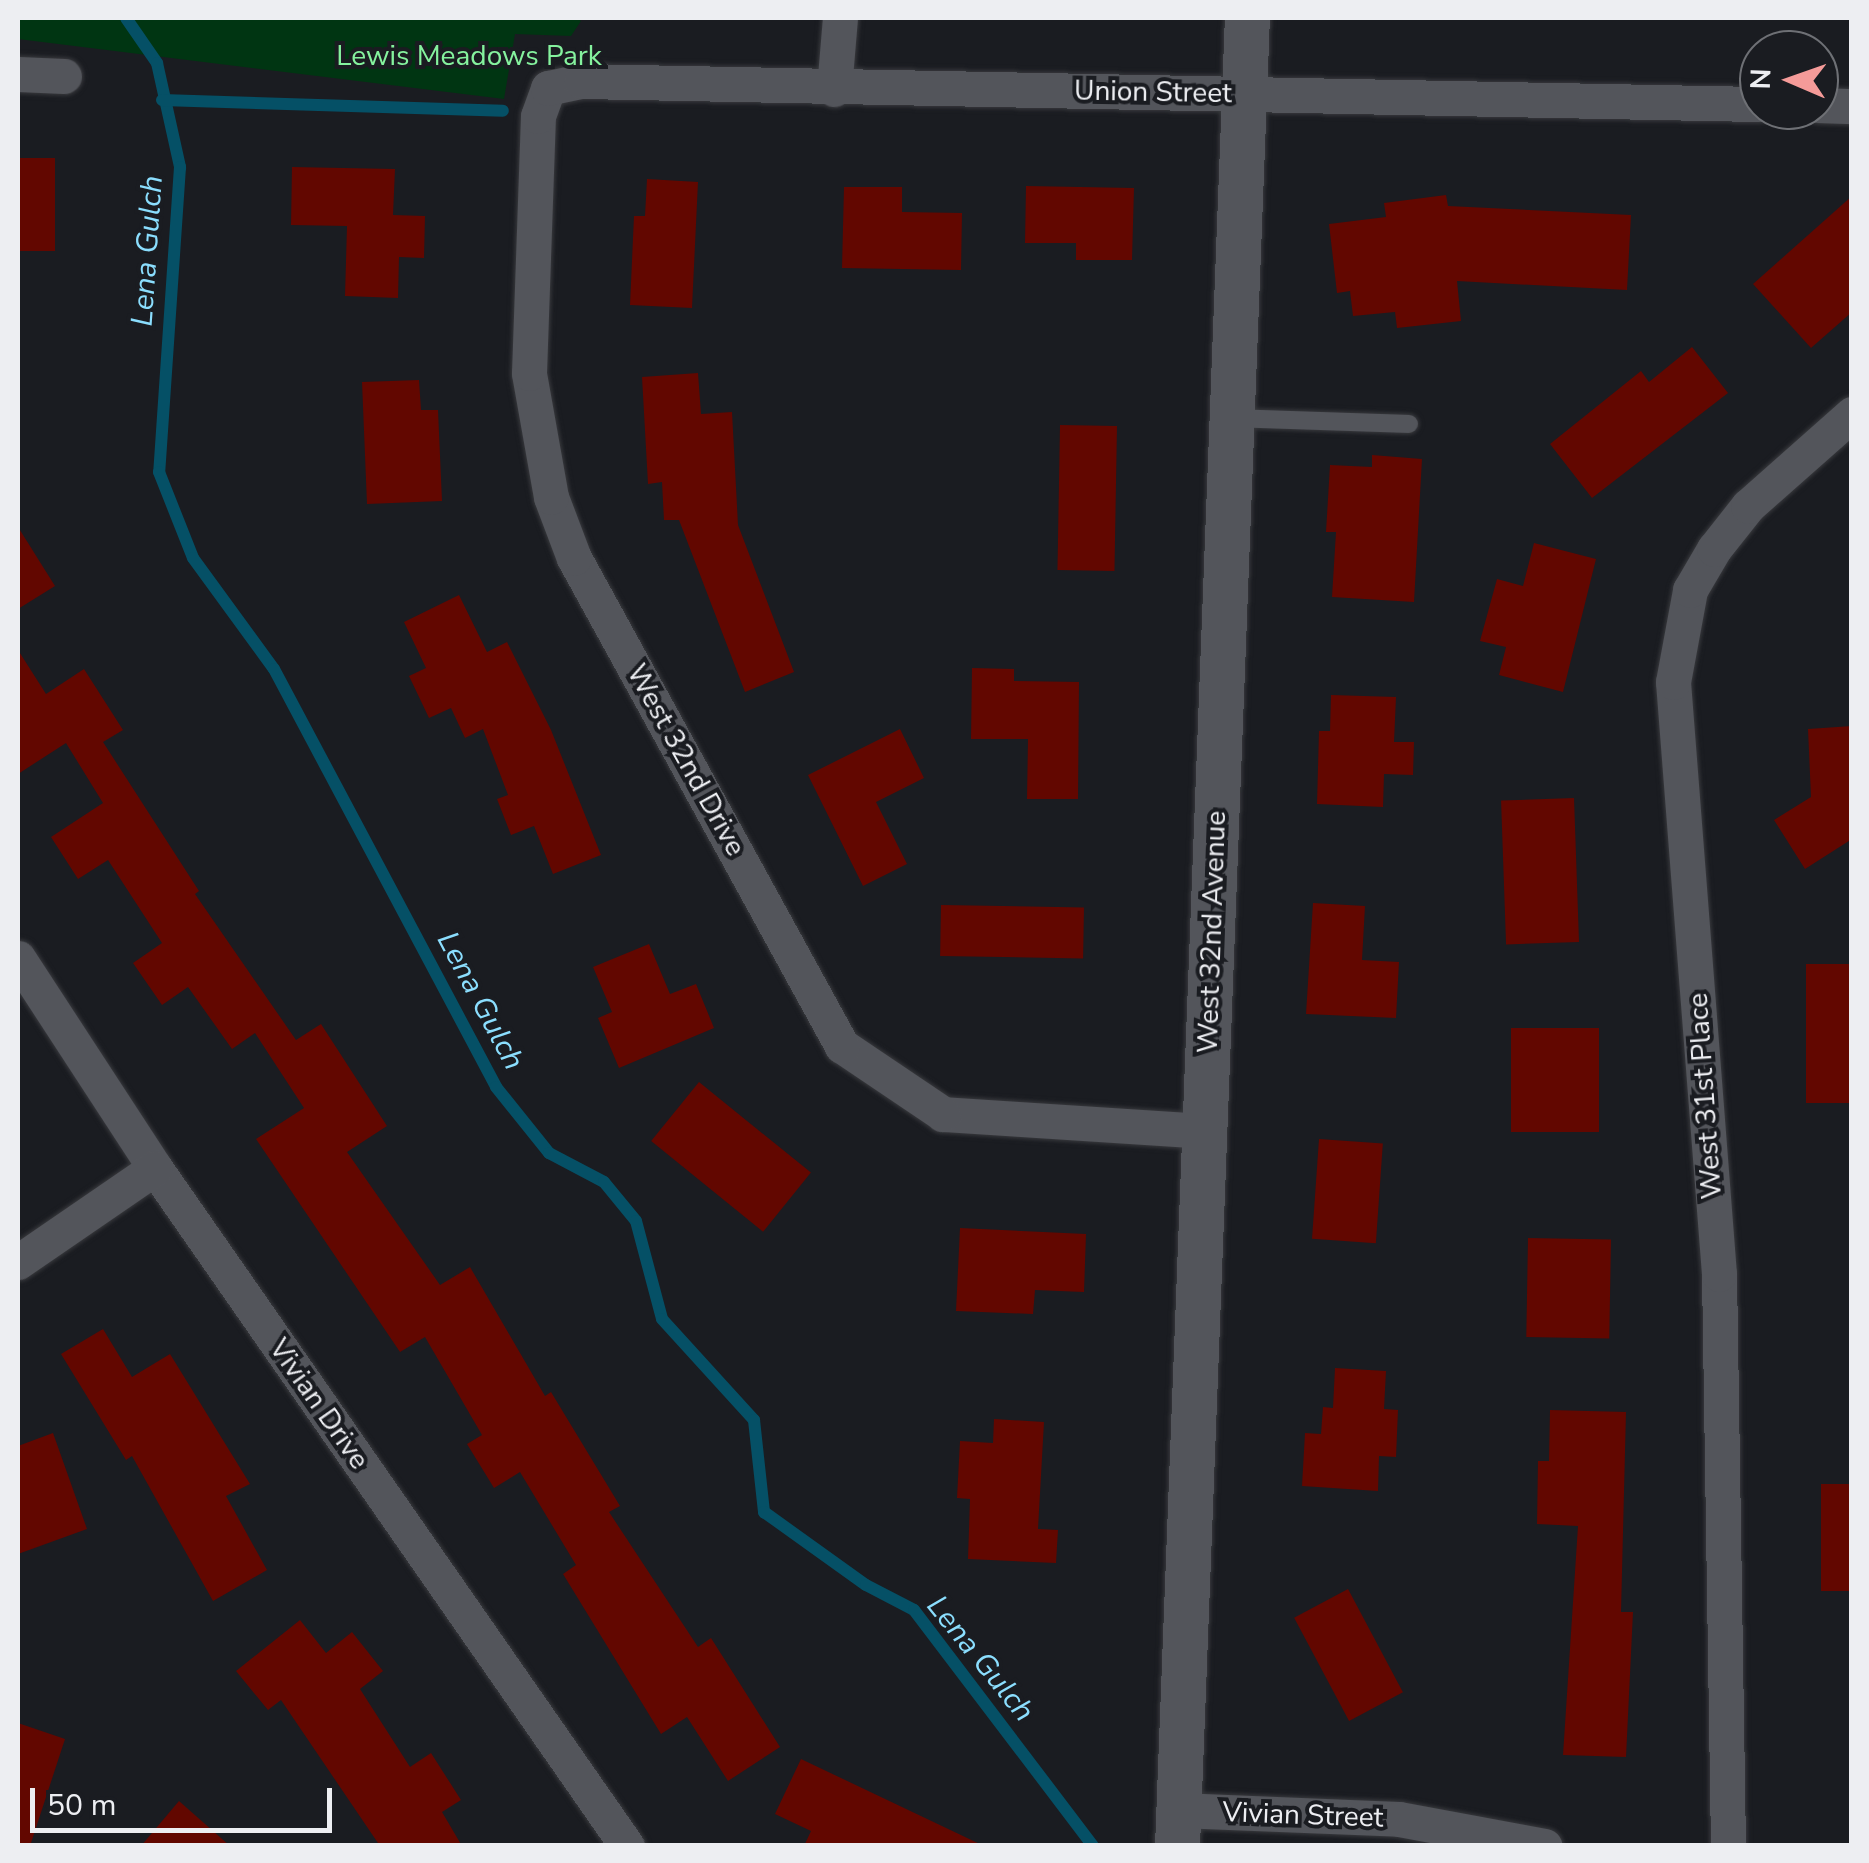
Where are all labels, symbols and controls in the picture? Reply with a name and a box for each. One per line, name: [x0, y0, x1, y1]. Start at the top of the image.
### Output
north arrow: [1739, 30, 1839, 130]
park label: Lewis Meadows Park: [336, 39, 602, 73]
text: N: [1742, 68, 1780, 90]
street label: Union Street: [1074, 74, 1232, 110]
water label: Lena Gulch: [125, 174, 171, 328]
street label: West 32nd Drive: [619, 658, 753, 862]
street label: West 32nd Avenue: [1191, 810, 1233, 1054]
water label: Lena Gulch: [429, 926, 531, 1076]
street label: West 31st Place: [1681, 992, 1729, 1200]
street label: Vivian Drive: [262, 1332, 376, 1476]
water label: Lena Gulch: [918, 1589, 1042, 1729]
scale bar: [35, 1768, 338, 1830]
text: 50 m: [47, 1785, 116, 1826]
street label: Vivian Street: [1222, 1795, 1384, 1835]

